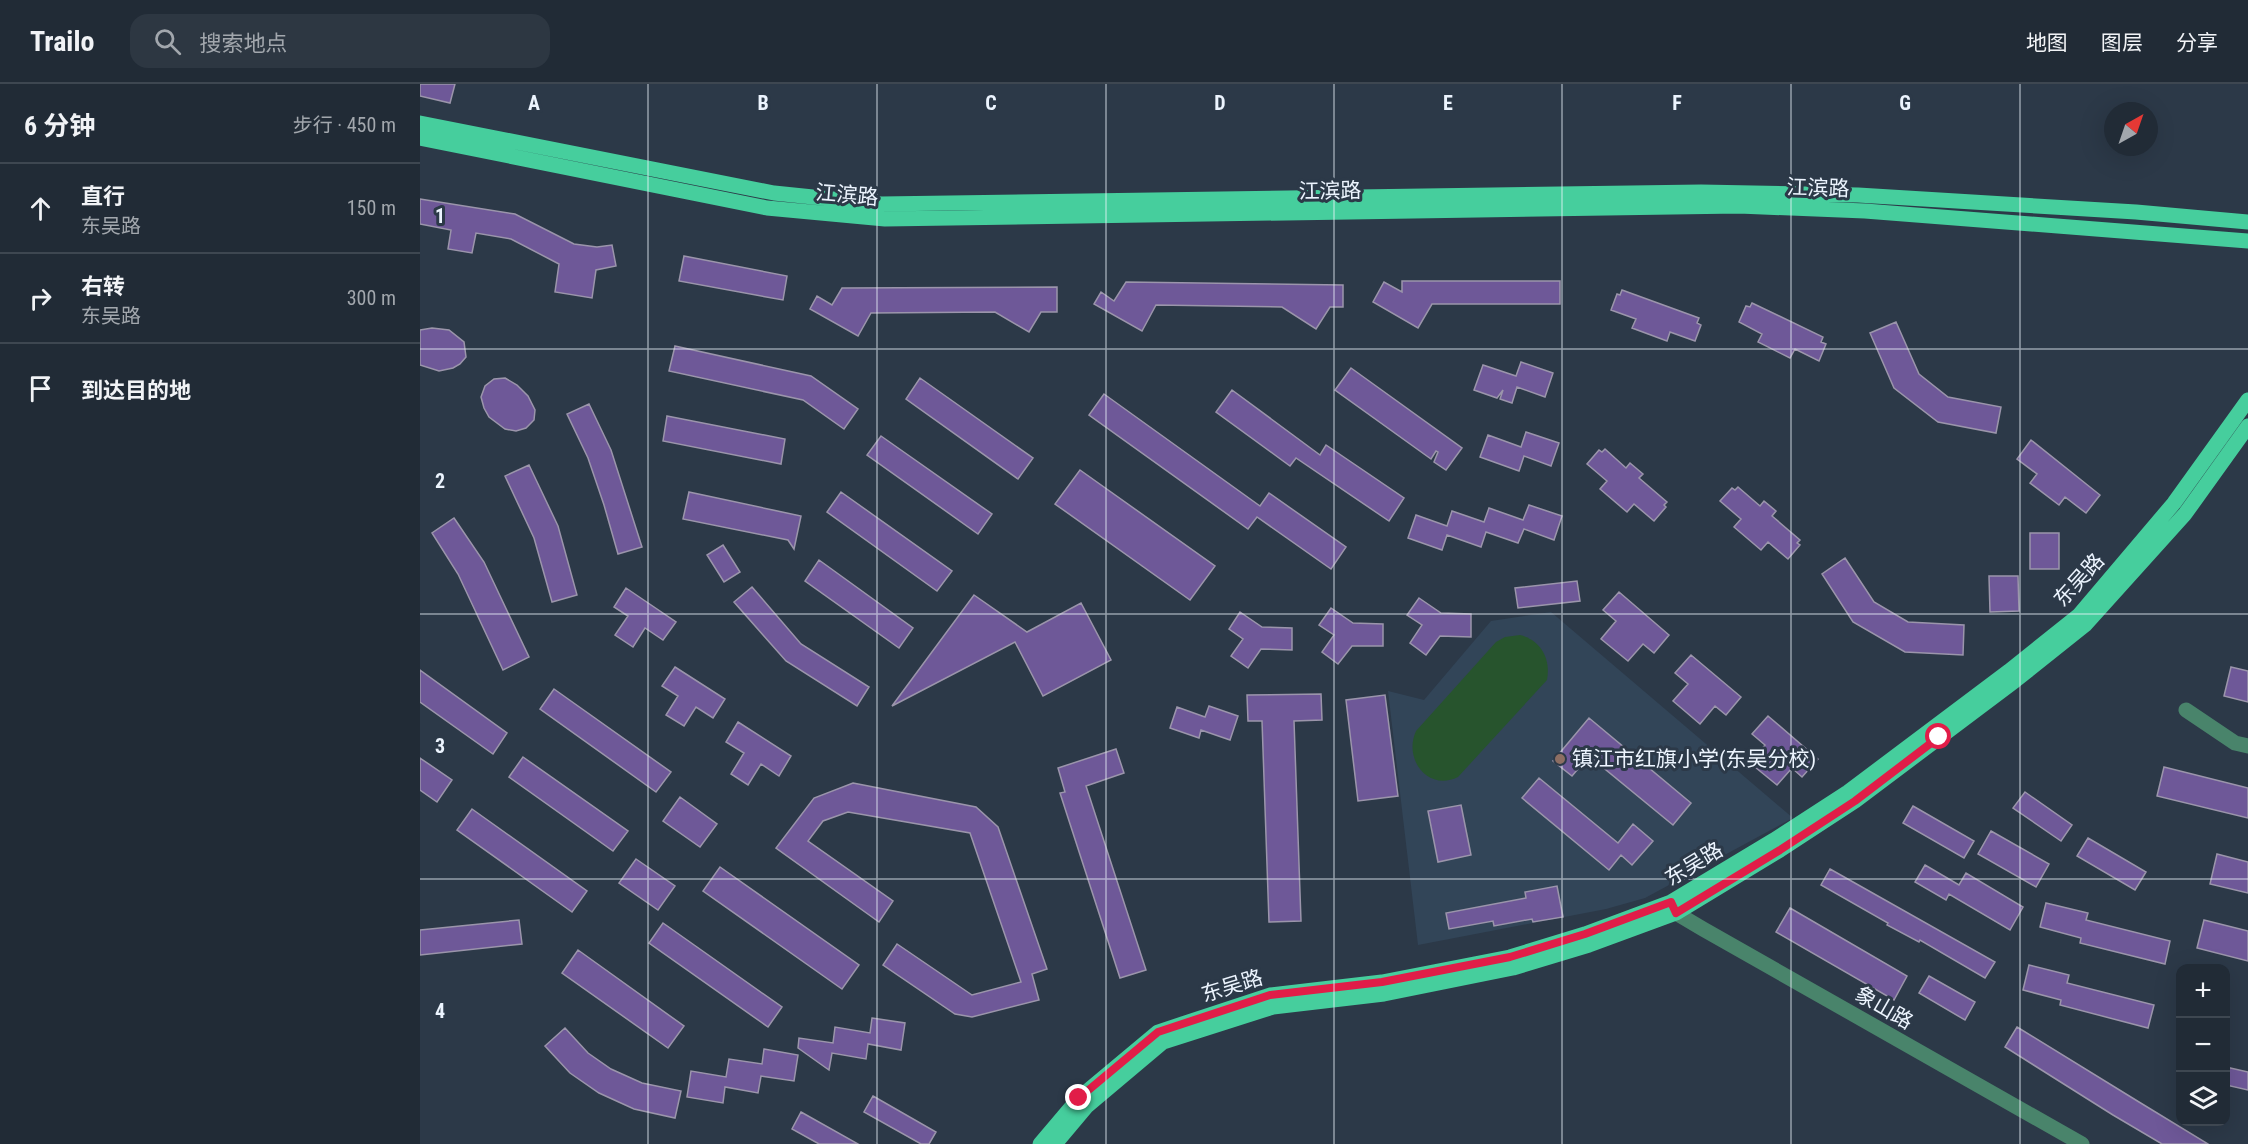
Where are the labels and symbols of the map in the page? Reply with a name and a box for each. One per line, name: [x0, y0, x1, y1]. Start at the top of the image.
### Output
text: A: [528, 91, 540, 115]
text: B: [757, 91, 769, 115]
text: C: [985, 91, 997, 115]
text: D: [1214, 91, 1226, 115]
text: E: [1443, 91, 1453, 115]
text: F: [1672, 91, 1682, 115]
text: G: [1899, 91, 1911, 115]
north arrow: [2104, 102, 2158, 156]
street label: 江滨路: [1786, 175, 1850, 201]
street label: 江滨路: [1298, 178, 1362, 204]
street label: 江滨路: [815, 180, 879, 210]
text: 1: [435, 204, 445, 228]
text: 2: [435, 469, 445, 493]
street label: 东吴路: [2049, 549, 2109, 611]
route start: [1925, 723, 1951, 749]
text: 3: [435, 734, 445, 758]
place label: 镇江市红旗小学(东吴分校): [1572, 747, 1816, 771]
marker: 镇江市红旗小学(东吴分校): [1553, 752, 1567, 766]
street label: 东吴路: [1661, 837, 1727, 891]
street label: 东吴路: [1198, 965, 1266, 1007]
street label: 象山路: [1851, 982, 1917, 1034]
text: 4: [435, 999, 445, 1023]
route end: [1065, 1084, 1091, 1110]

